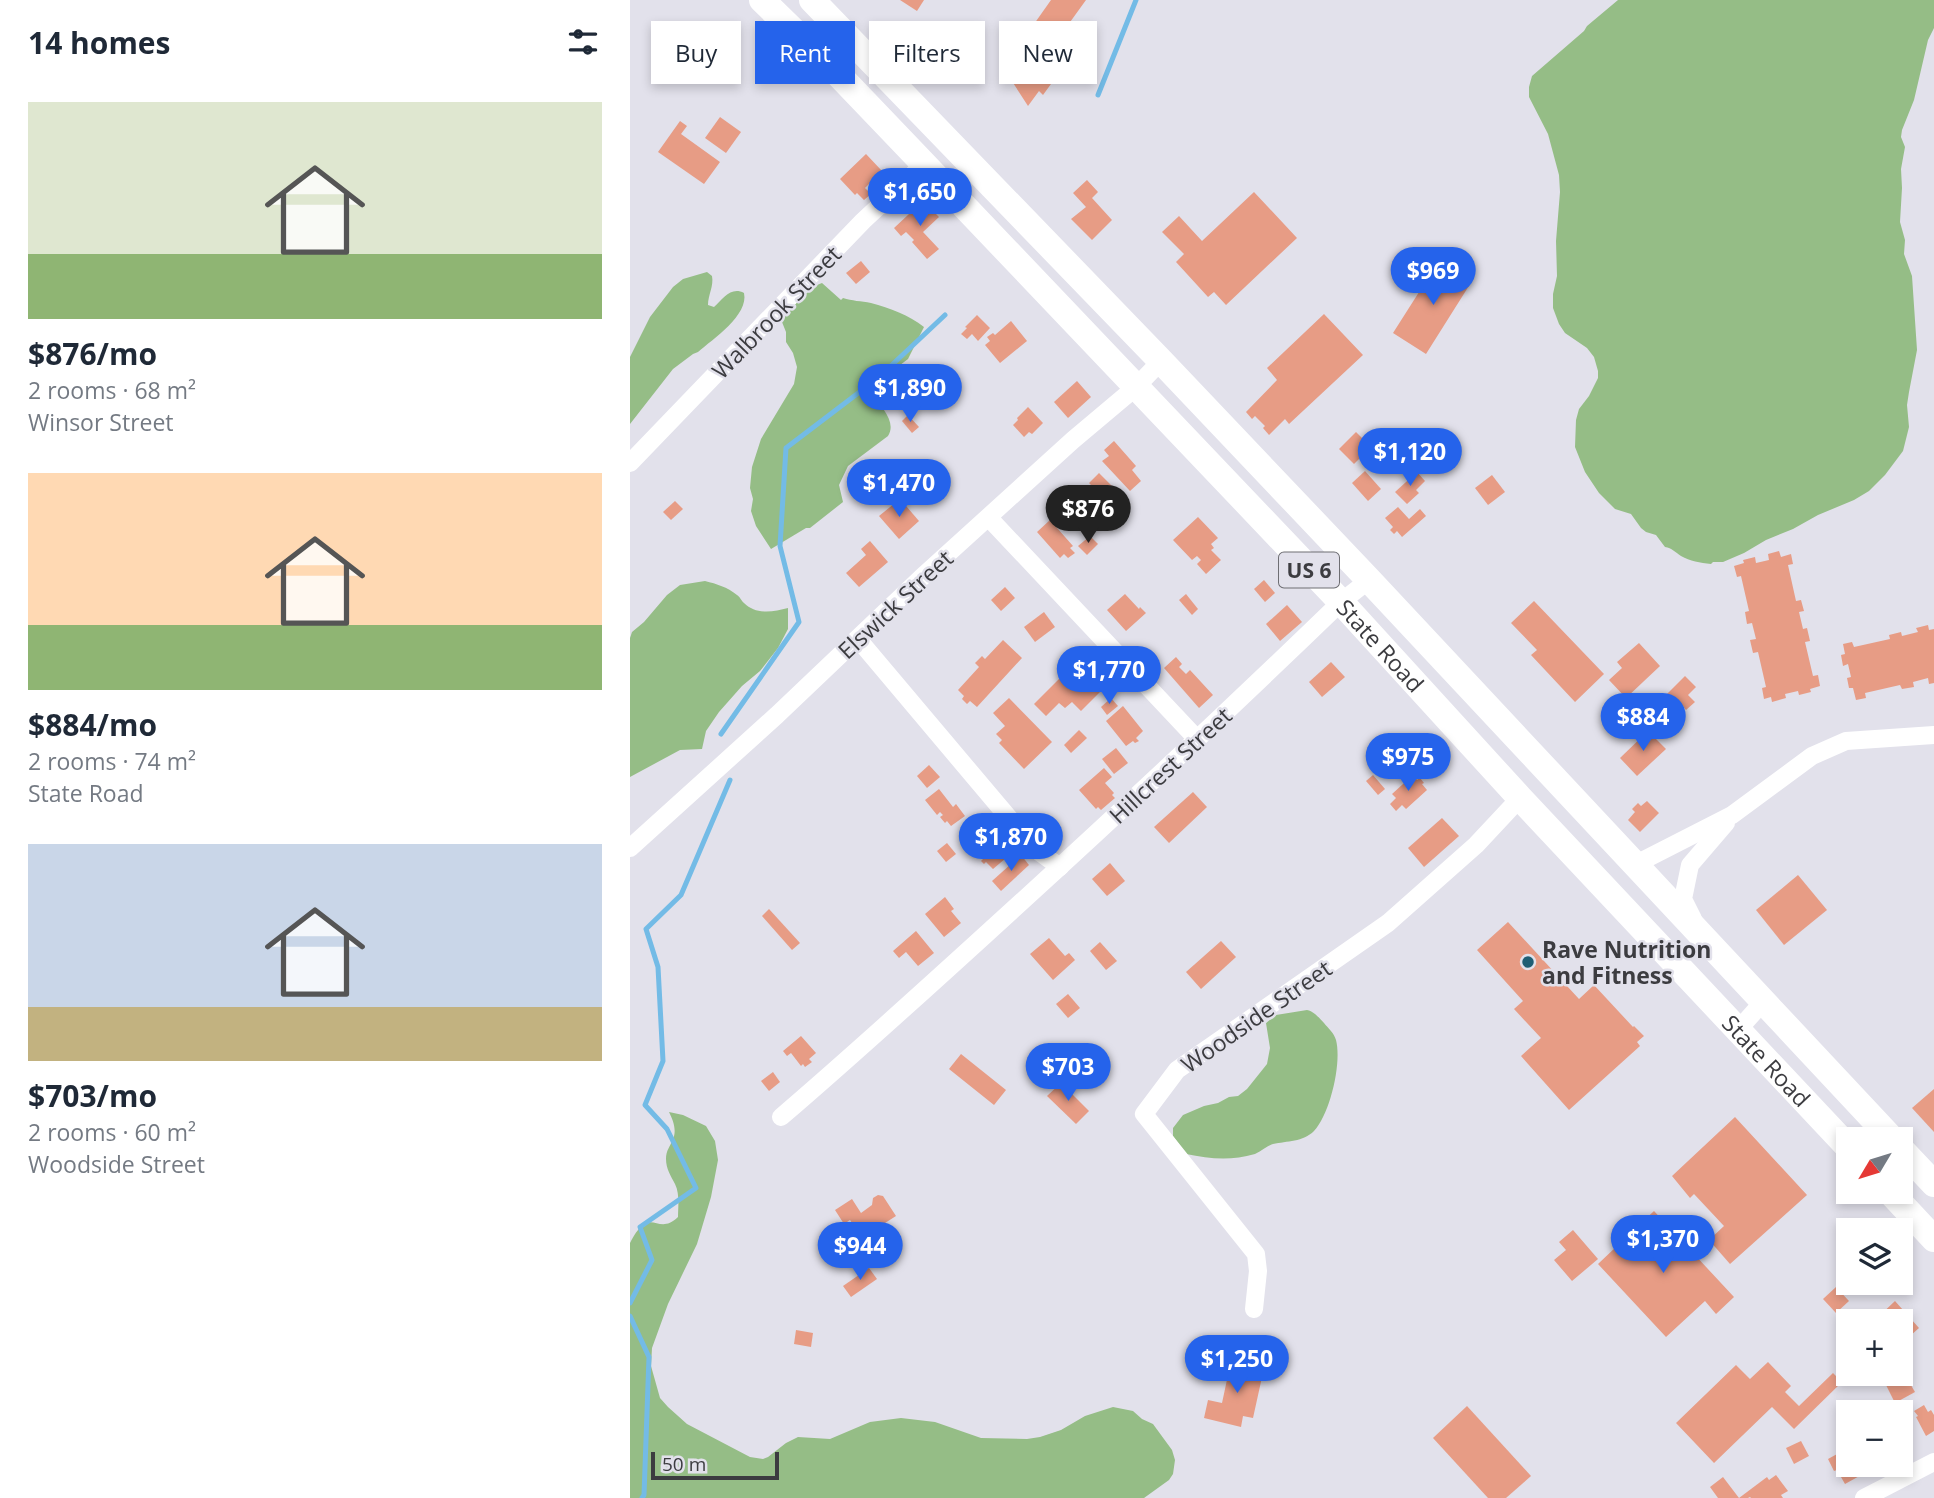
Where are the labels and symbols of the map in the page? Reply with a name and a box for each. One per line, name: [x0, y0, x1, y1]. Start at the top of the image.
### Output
pin: $1,650: [863, 168, 977, 228]
street label: Walbrook Street: [704, 239, 848, 385]
pin: $969: [1392, 247, 1474, 307]
pin: $1,890: [853, 364, 967, 424]
pin: $1,120: [1353, 428, 1467, 488]
pin: $1,470: [842, 460, 956, 519]
pin: $876: [1047, 486, 1129, 545]
street label: Elswick Street: [831, 542, 959, 666]
road number: US 6: [1279, 552, 1339, 588]
street label: State Road: [1330, 592, 1431, 699]
pin: $1,770: [1052, 646, 1166, 706]
pin: $884: [1602, 694, 1684, 753]
street label: Hillcrest Street: [1102, 700, 1238, 830]
pin: $975: [1367, 734, 1449, 793]
pin: $1,870: [954, 814, 1068, 873]
place label: Rave Nutrition and Fitness: [1542, 933, 1711, 991]
street label: Woodside Street: [1174, 952, 1338, 1080]
marker: Rave Nutrition and Fitness: [1520, 954, 1536, 970]
street label: State Road: [1715, 1007, 1818, 1114]
pin: $703: [1027, 1044, 1109, 1103]
north arrow: [1836, 1127, 1913, 1204]
pin: $1,370: [1606, 1216, 1720, 1275]
pin: $944: [819, 1222, 901, 1282]
pin: $1,250: [1180, 1336, 1294, 1395]
scale bar: [651, 1449, 779, 1481]

